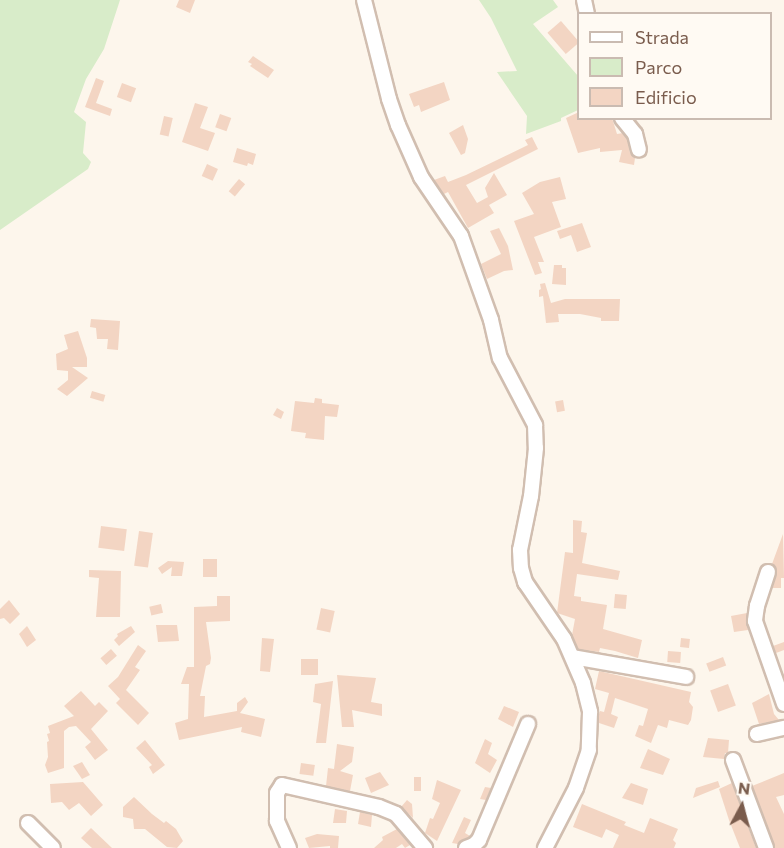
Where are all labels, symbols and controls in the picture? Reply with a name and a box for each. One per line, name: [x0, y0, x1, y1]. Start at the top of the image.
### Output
legend: [577, 12, 772, 120]
text: Strada: [635, 26, 689, 48]
text: Parco: [635, 56, 682, 78]
text: Edificio: [635, 86, 697, 108]
north arrow: [712, 776, 772, 836]
text: N: [737, 777, 751, 798]

